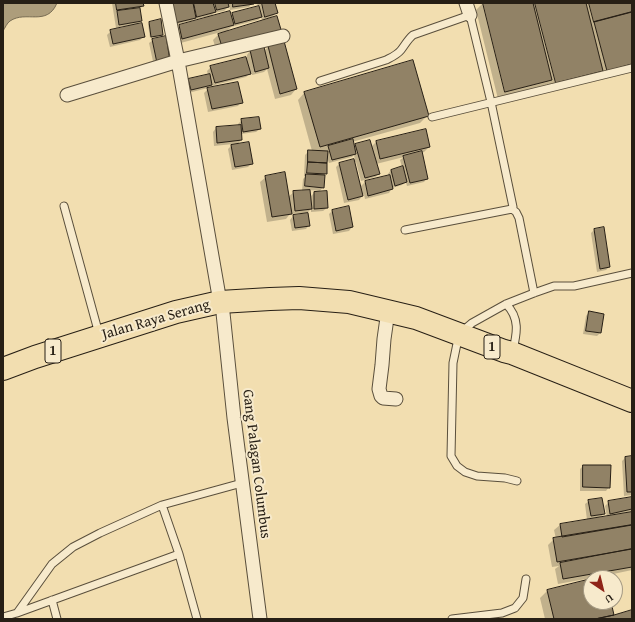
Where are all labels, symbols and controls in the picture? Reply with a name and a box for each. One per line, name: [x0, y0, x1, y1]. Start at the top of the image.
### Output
street label: Jalan Raya Serang: [100, 296, 212, 344]
road number: 1: [484, 335, 500, 359]
road number: 1: [45, 339, 61, 363]
street label: Gang Palagan Columbus: [238, 388, 274, 540]
north arrow: [583, 570, 623, 610]
text: U: [602, 590, 617, 608]

